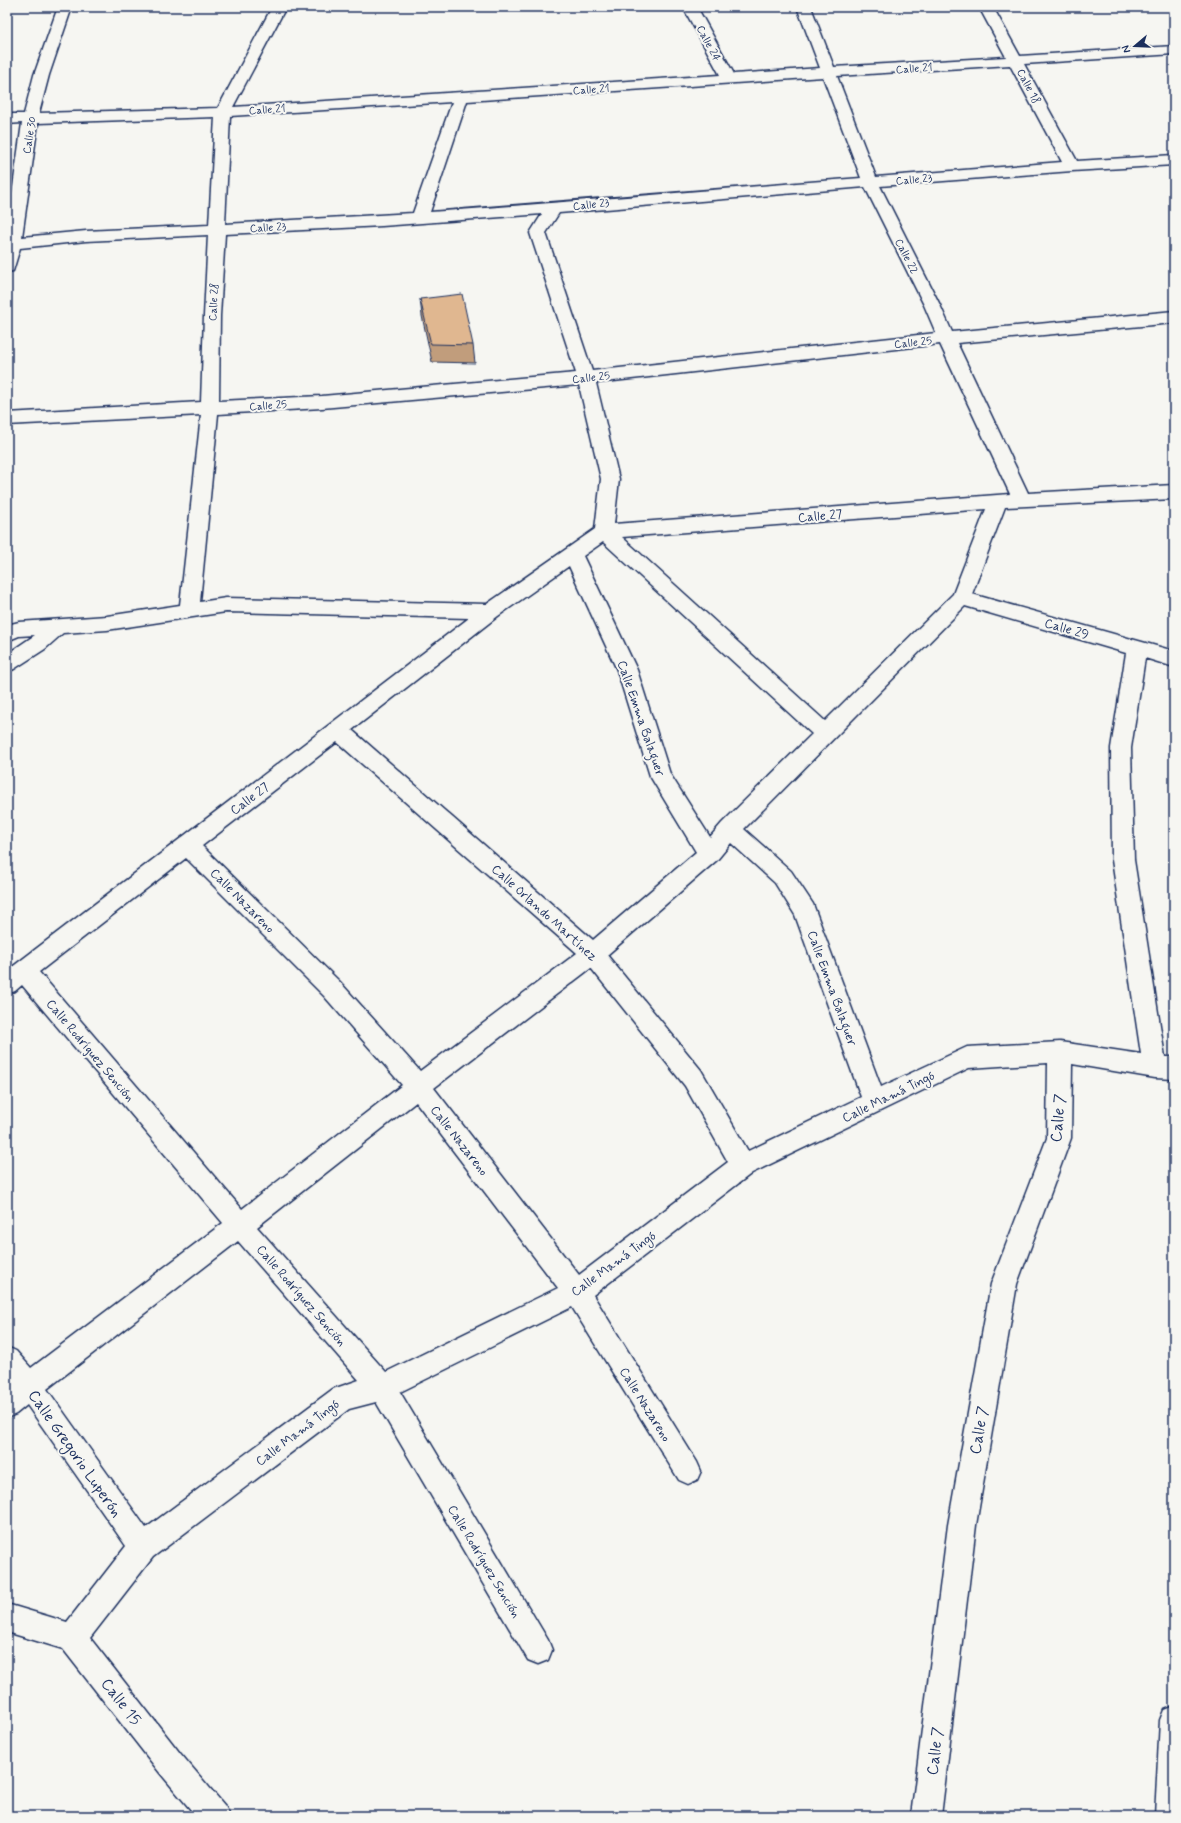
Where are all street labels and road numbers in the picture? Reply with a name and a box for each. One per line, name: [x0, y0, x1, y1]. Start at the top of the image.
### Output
street label: Calle 24: [693, 23, 724, 64]
street label: Calle 21: [895, 61, 933, 77]
street label: Calle 18: [1013, 67, 1043, 106]
street label: Calle 21: [572, 82, 610, 98]
street label: Calle 21: [248, 102, 286, 118]
street label: Calle 30: [20, 115, 40, 155]
street label: Calle 23: [895, 171, 933, 189]
street label: Calle 23: [572, 196, 610, 214]
street label: Calle 23: [249, 220, 287, 236]
street label: Calle 22: [891, 236, 921, 277]
street label: Calle 28: [206, 283, 222, 321]
street label: Calle 25: [894, 334, 933, 352]
street label: Calle 25: [572, 369, 611, 387]
street label: Calle 25: [249, 398, 288, 414]
street label: Calle 27: [797, 506, 843, 527]
street label: Calle 29: [1042, 615, 1091, 644]
street label: Calle Emma Balaguer: [611, 658, 669, 780]
street label: Calle 27: [227, 779, 273, 819]
street label: Calle Orlando Martínez: [487, 861, 601, 965]
street label: Calle Nazareno: [206, 865, 278, 937]
street label: Calle Emma Balaguer: [801, 929, 861, 1050]
street label: Calle Rodríguez Sención: [42, 996, 138, 1106]
street label: Calle Mamá Tingó: [840, 1067, 939, 1128]
street label: Calle 7: [1046, 1093, 1071, 1143]
street label: Calle Nazareno: [426, 1102, 492, 1180]
street label: Calle Mamá Tingó: [568, 1227, 661, 1302]
street label: Calle Rodríguez Sención: [252, 1242, 350, 1350]
street label: Calle Nazareno: [615, 1364, 674, 1445]
street label: Calle Gregorio Luperón: [22, 1386, 127, 1522]
street label: Calle Mamá Tingó: [252, 1396, 344, 1471]
street label: Calle 7: [965, 1404, 994, 1456]
street label: Calle Rodríguez Sención: [443, 1502, 524, 1621]
street label: Calle 15: [96, 1674, 146, 1730]
street label: Calle 7: [922, 1726, 949, 1777]

